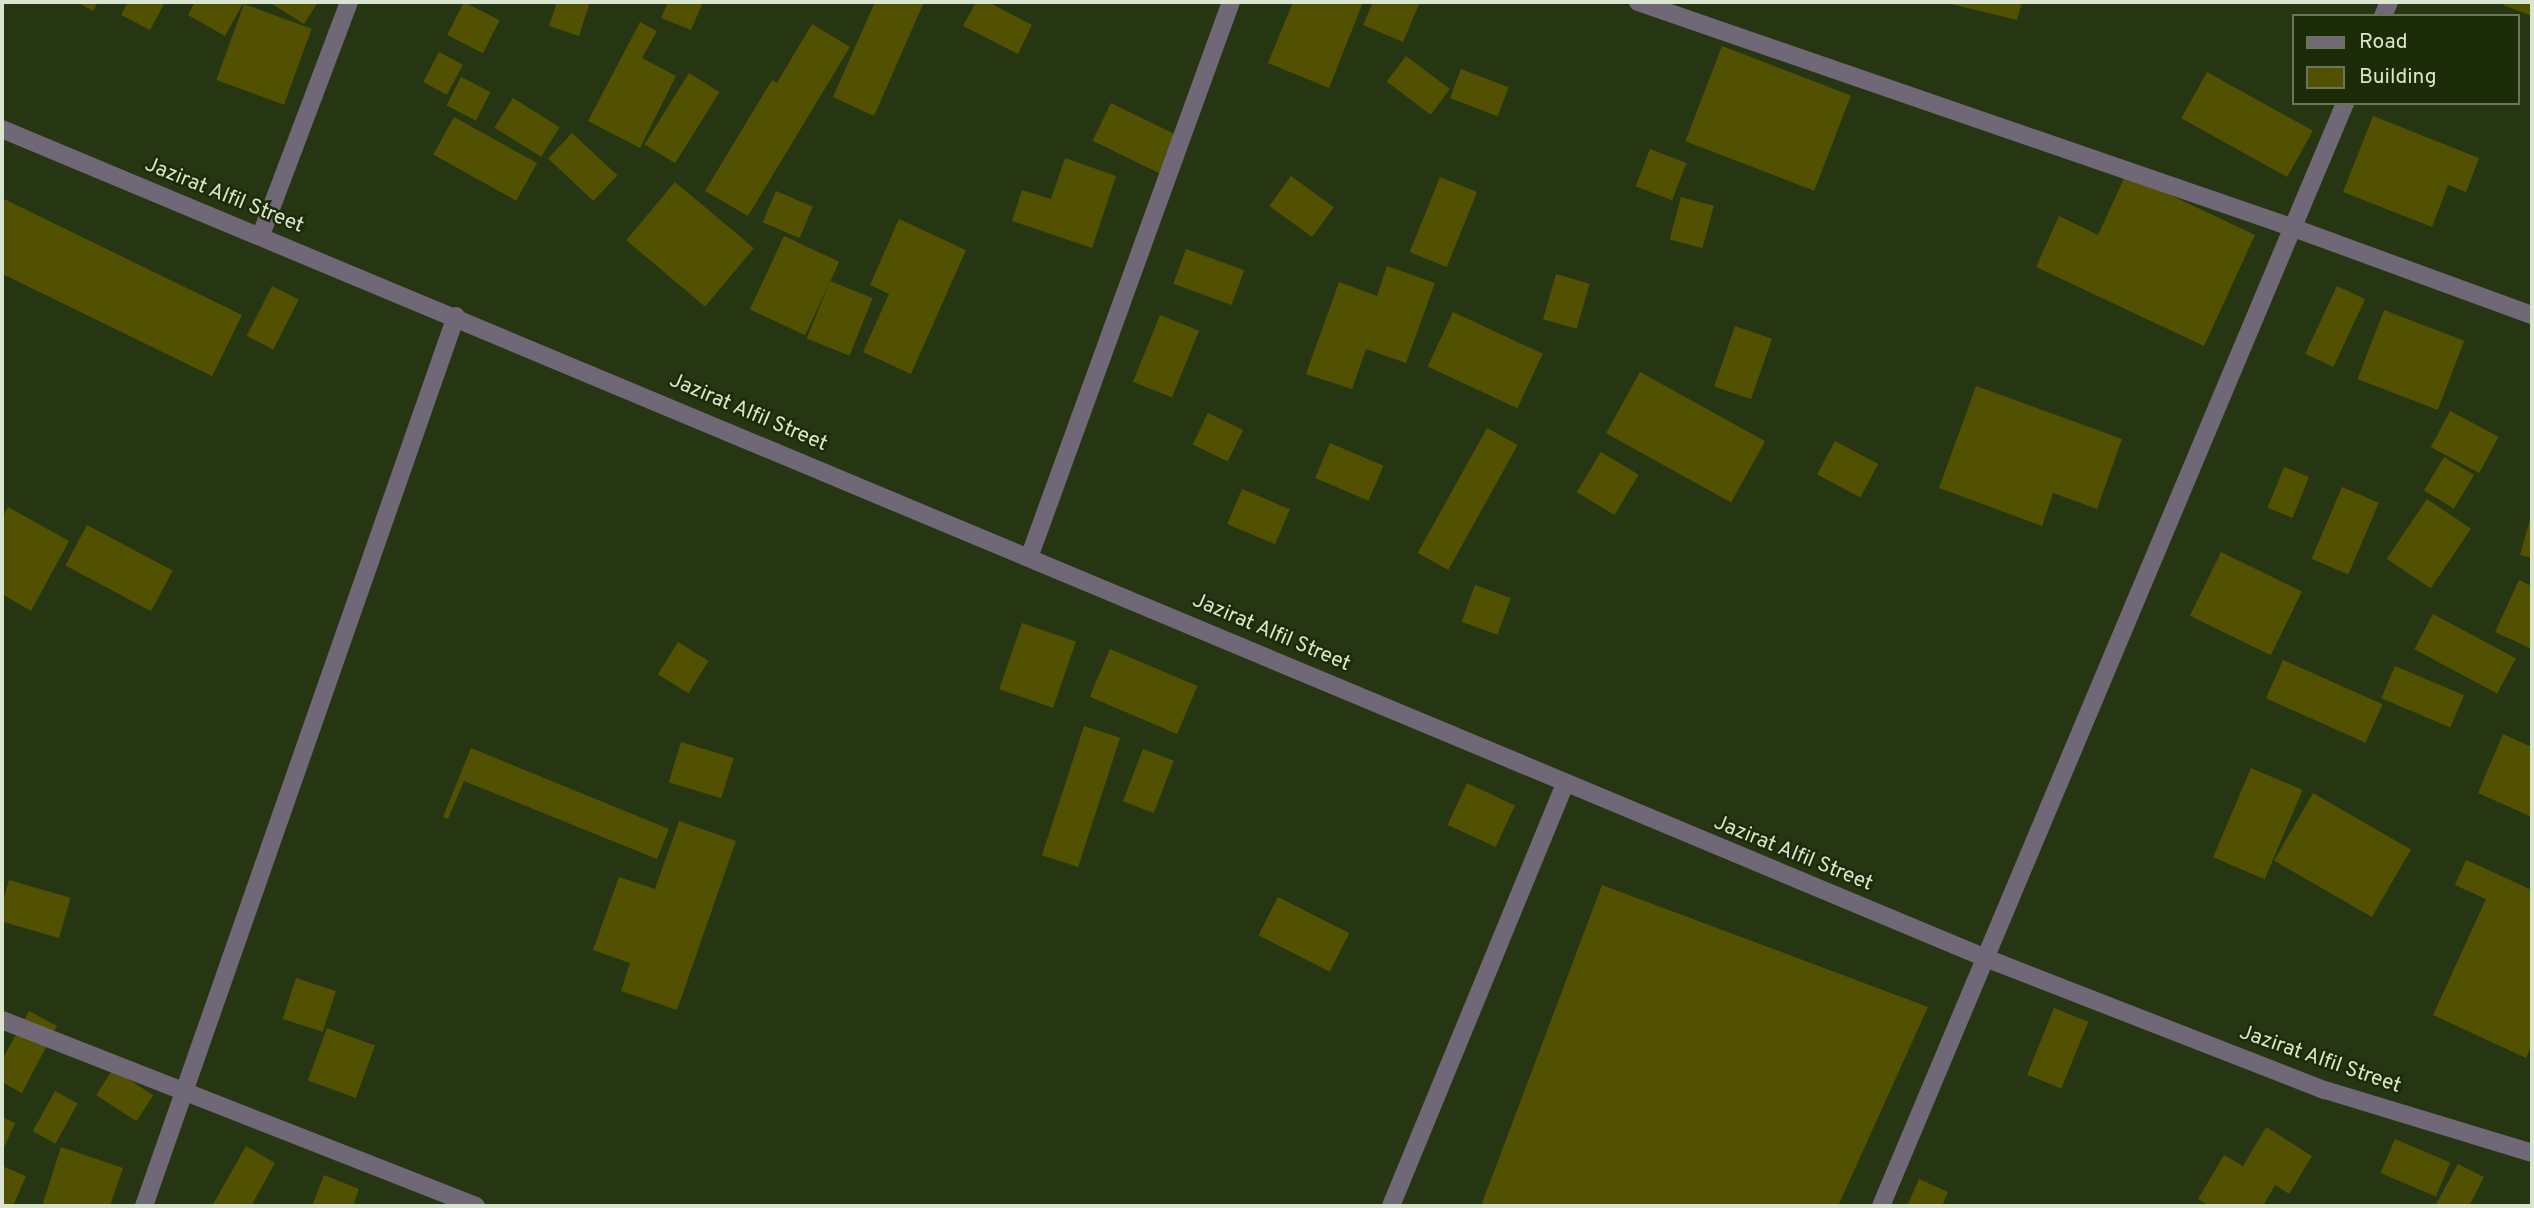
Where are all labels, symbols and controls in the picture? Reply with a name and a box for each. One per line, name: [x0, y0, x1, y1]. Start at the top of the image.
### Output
legend: [2292, 14, 2520, 105]
text: Road: [2359, 29, 2408, 56]
text: Building: [2359, 64, 2437, 91]
street label: Jazirat Alfil Street: [140, 152, 308, 240]
street label: Jazirat Alfil Street: [665, 368, 831, 458]
street label: Jazirat Alfil Street: [1188, 588, 1354, 678]
street label: Jazirat Alfil Street: [1709, 810, 1877, 898]
street label: Jazirat Alfil Street: [2235, 1020, 2405, 1100]

